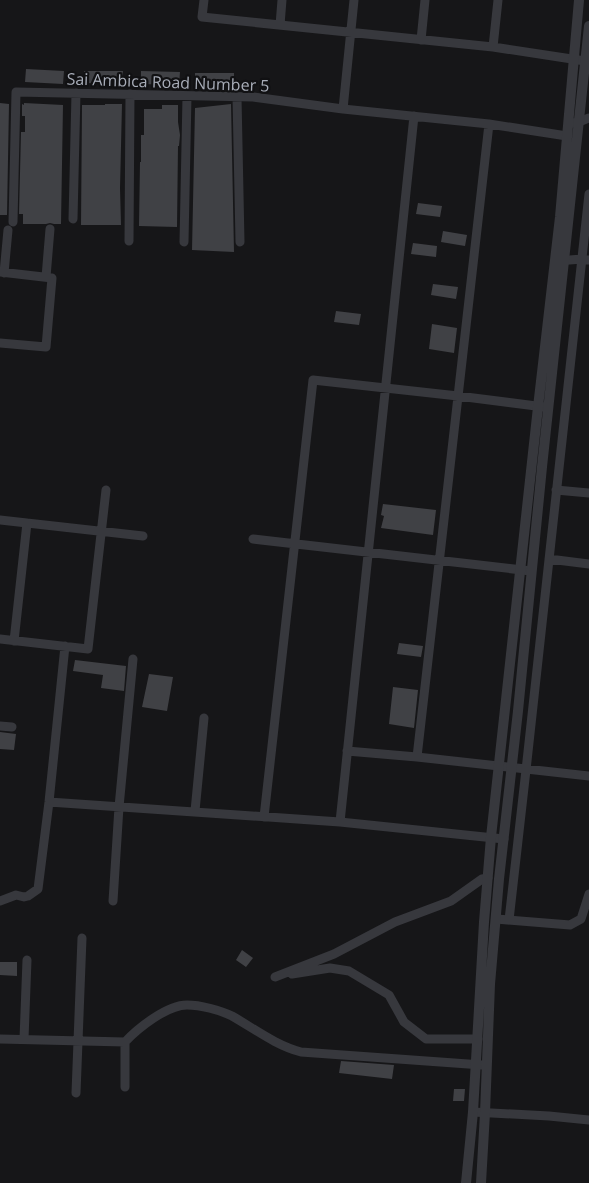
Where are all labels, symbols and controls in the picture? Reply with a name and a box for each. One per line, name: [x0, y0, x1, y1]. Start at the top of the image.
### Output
street label: Sai Ambica Road Number 5: [66, 67, 270, 97]

